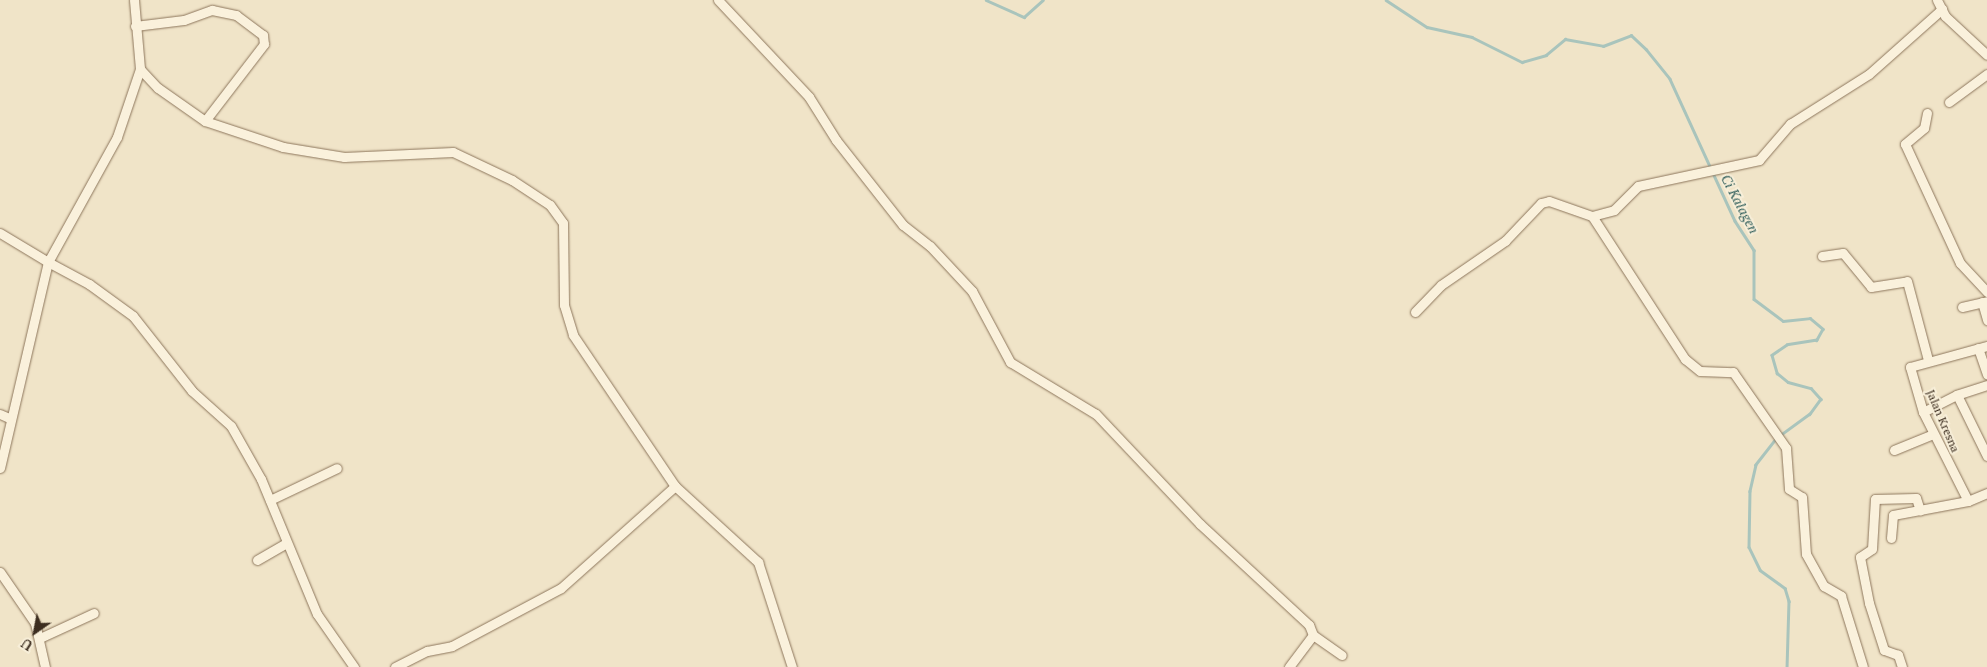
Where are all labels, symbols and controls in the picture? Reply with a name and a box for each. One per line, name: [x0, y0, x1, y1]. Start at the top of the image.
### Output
water label: Ci Kalagen: [1717, 172, 1763, 236]
street label: Jalan Kresna: [1923, 388, 1963, 454]
north arrow: [10, 607, 60, 657]
text: U: [17, 634, 36, 656]

